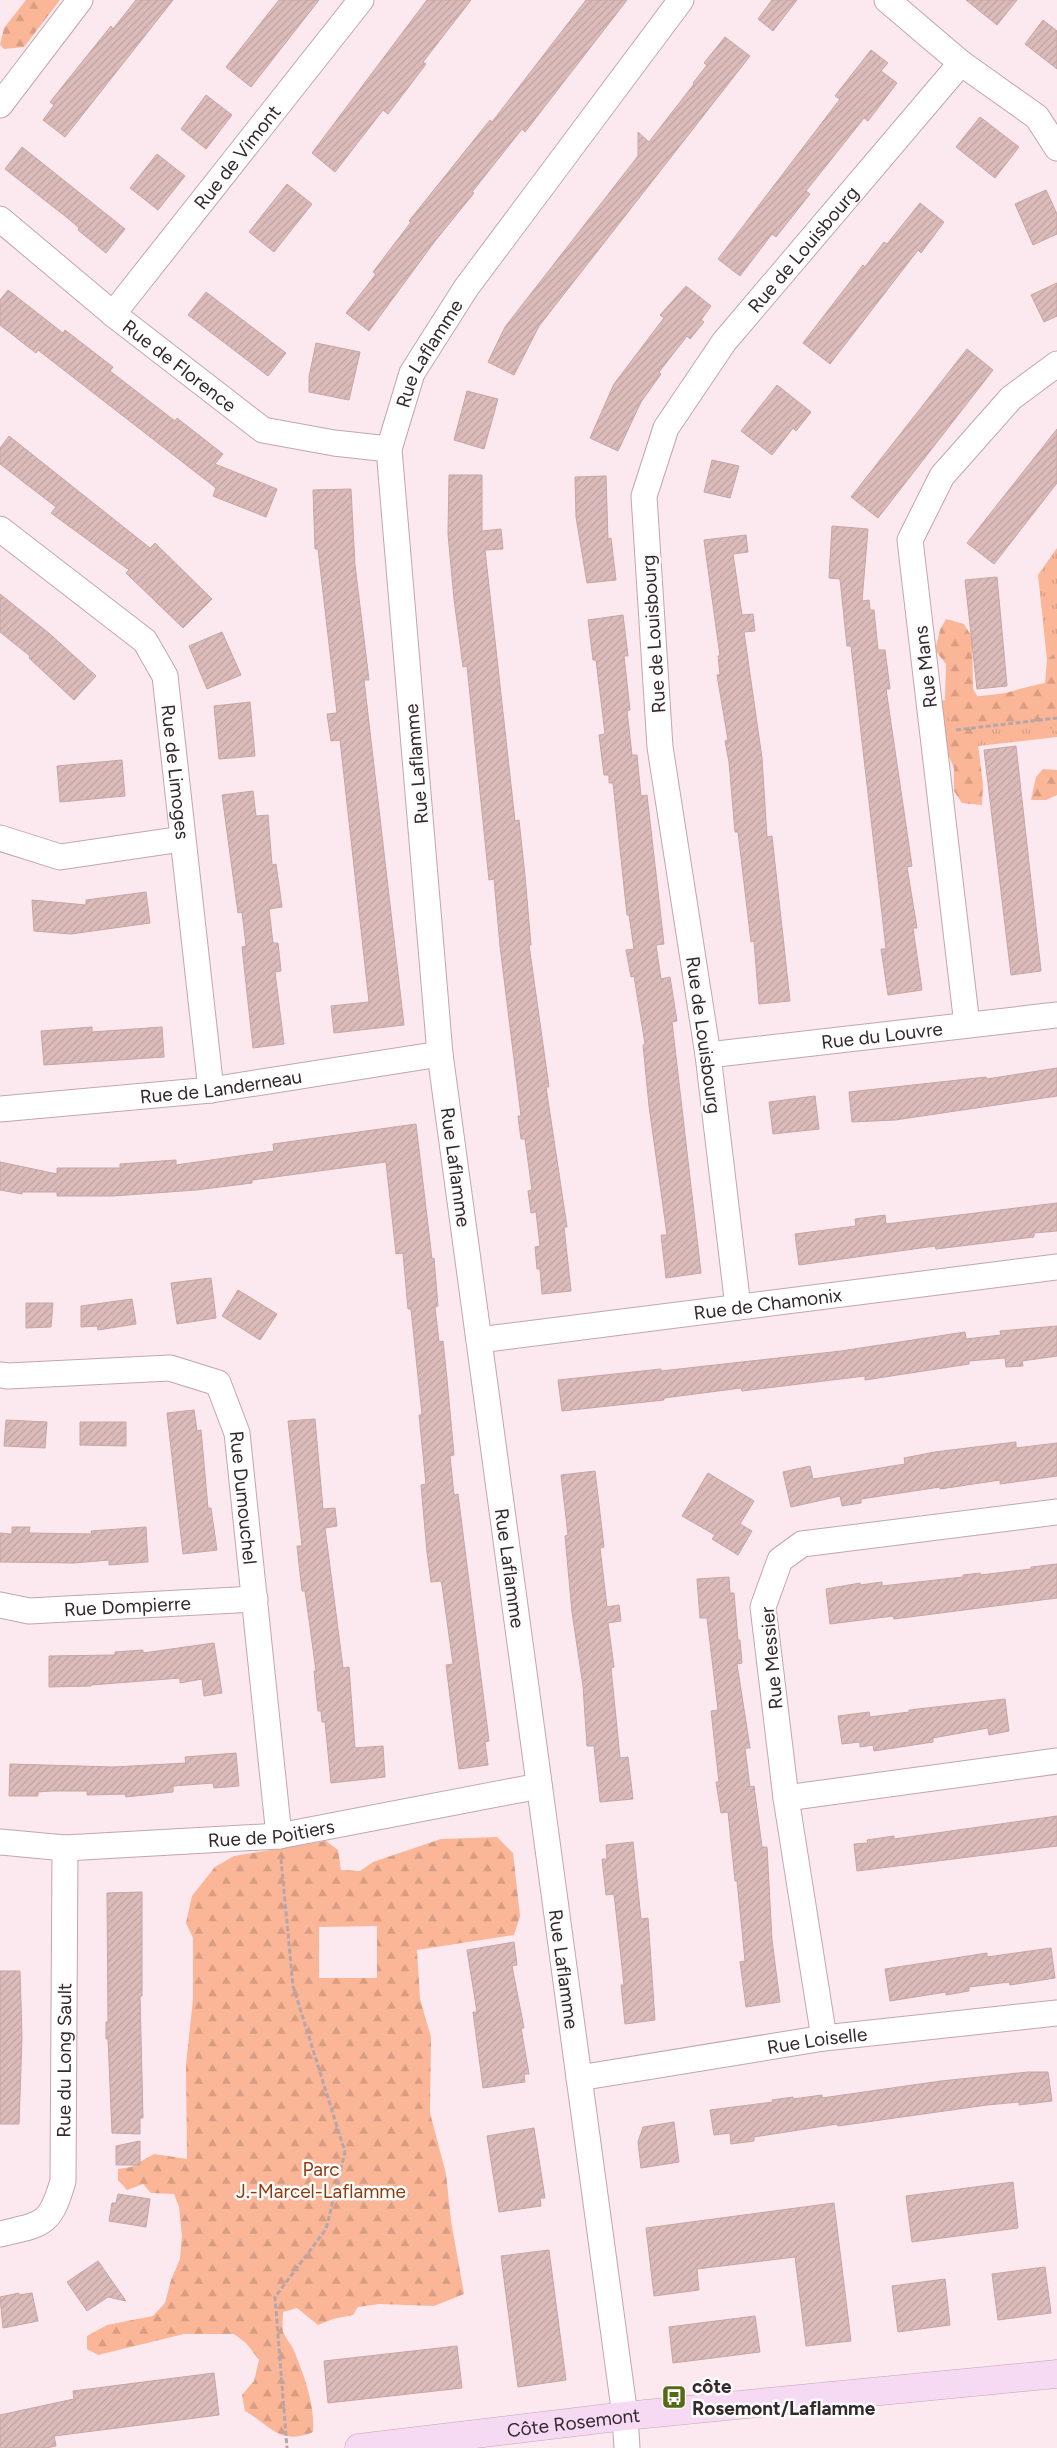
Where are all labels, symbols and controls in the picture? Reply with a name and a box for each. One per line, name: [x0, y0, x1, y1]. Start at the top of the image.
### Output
street label: Rue de Vimont: [189, 101, 286, 214]
street label: Rue de Louisbourg: [743, 181, 863, 318]
street label: Rue Laflamme: [391, 295, 468, 410]
street label: Rue de Florence: [118, 315, 241, 417]
street label: Rue de Louisbourg: [636, 554, 671, 714]
street label: Rue Mans: [909, 624, 942, 709]
street label: Rue de Limoges: [156, 703, 194, 841]
street label: Rue Laflamme: [400, 703, 433, 825]
street label: Rue de Louisbourg: [681, 955, 726, 1115]
street label: Rue du Louvre: [820, 1017, 944, 1054]
street label: Rue de Landerneau: [139, 1065, 304, 1108]
street label: Rue Laflamme: [436, 1106, 475, 1228]
street label: Rue de Chamonix: [692, 1283, 843, 1325]
street label: Rue Dumouchel: [225, 1430, 262, 1566]
street label: Rue Laflamme: [490, 1507, 529, 1629]
street label: Rue Dompierre: [63, 1591, 191, 1621]
street label: Rue Messier: [756, 1605, 787, 1710]
street label: Rue de Poitiers: [207, 1815, 336, 1852]
street label: Rue Laflamme: [544, 1908, 583, 2030]
street label: Rue du Long Sault: [52, 1983, 76, 2138]
street label: Rue Loiselle: [765, 2022, 868, 2059]
park label: Parc J.-Marcel-Laflamme: [236, 2158, 406, 2203]
place label: côte Rosemont/Laflamme: [692, 2375, 876, 2420]
bus stop icon: côte Rosemont/Laflamme: [661, 2384, 687, 2410]
street label: Côte Rosemont: [506, 2404, 641, 2442]

